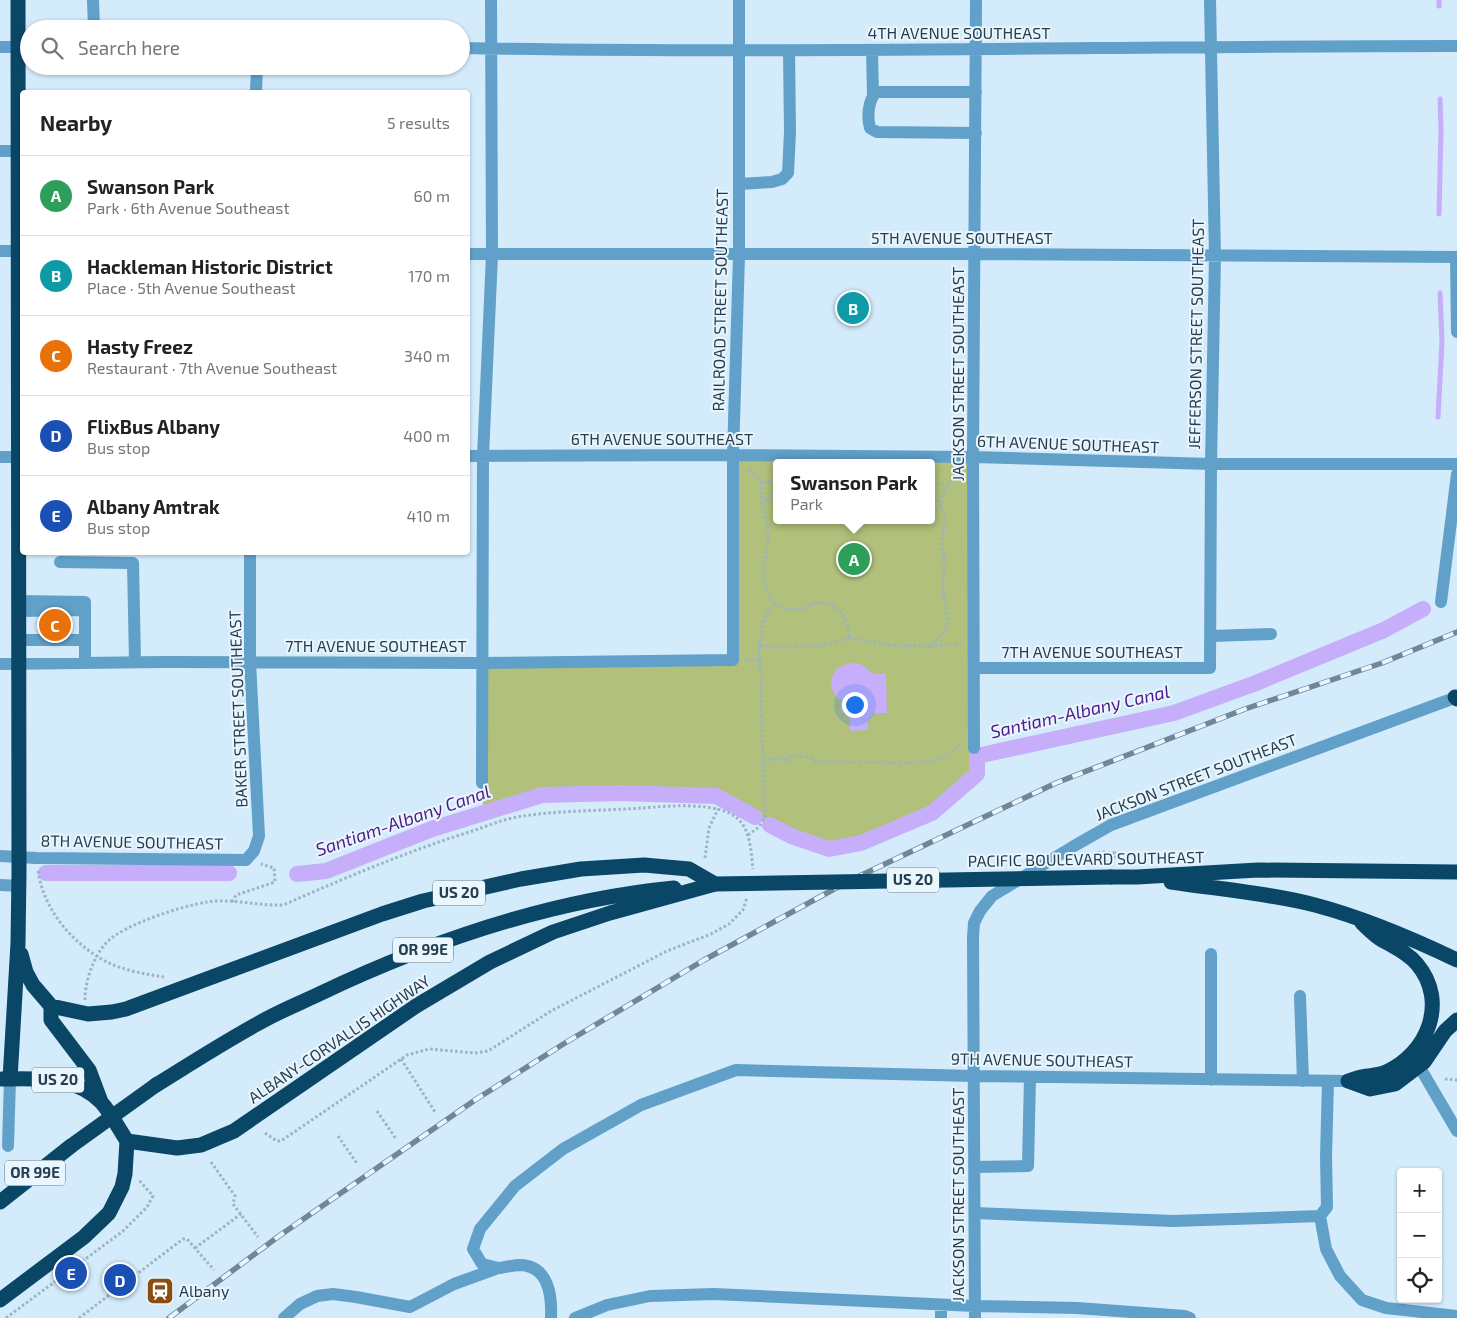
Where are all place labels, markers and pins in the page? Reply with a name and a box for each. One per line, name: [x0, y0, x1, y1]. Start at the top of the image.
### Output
pin: B: [837, 289, 869, 327]
pin: A: [838, 540, 870, 578]
pin: C: [39, 606, 71, 644]
pin: E: [55, 1254, 87, 1292]
pin: D: [104, 1261, 136, 1299]
station icon: Albany: [145, 1276, 175, 1306]
place label: Albany: [179, 1281, 230, 1300]

